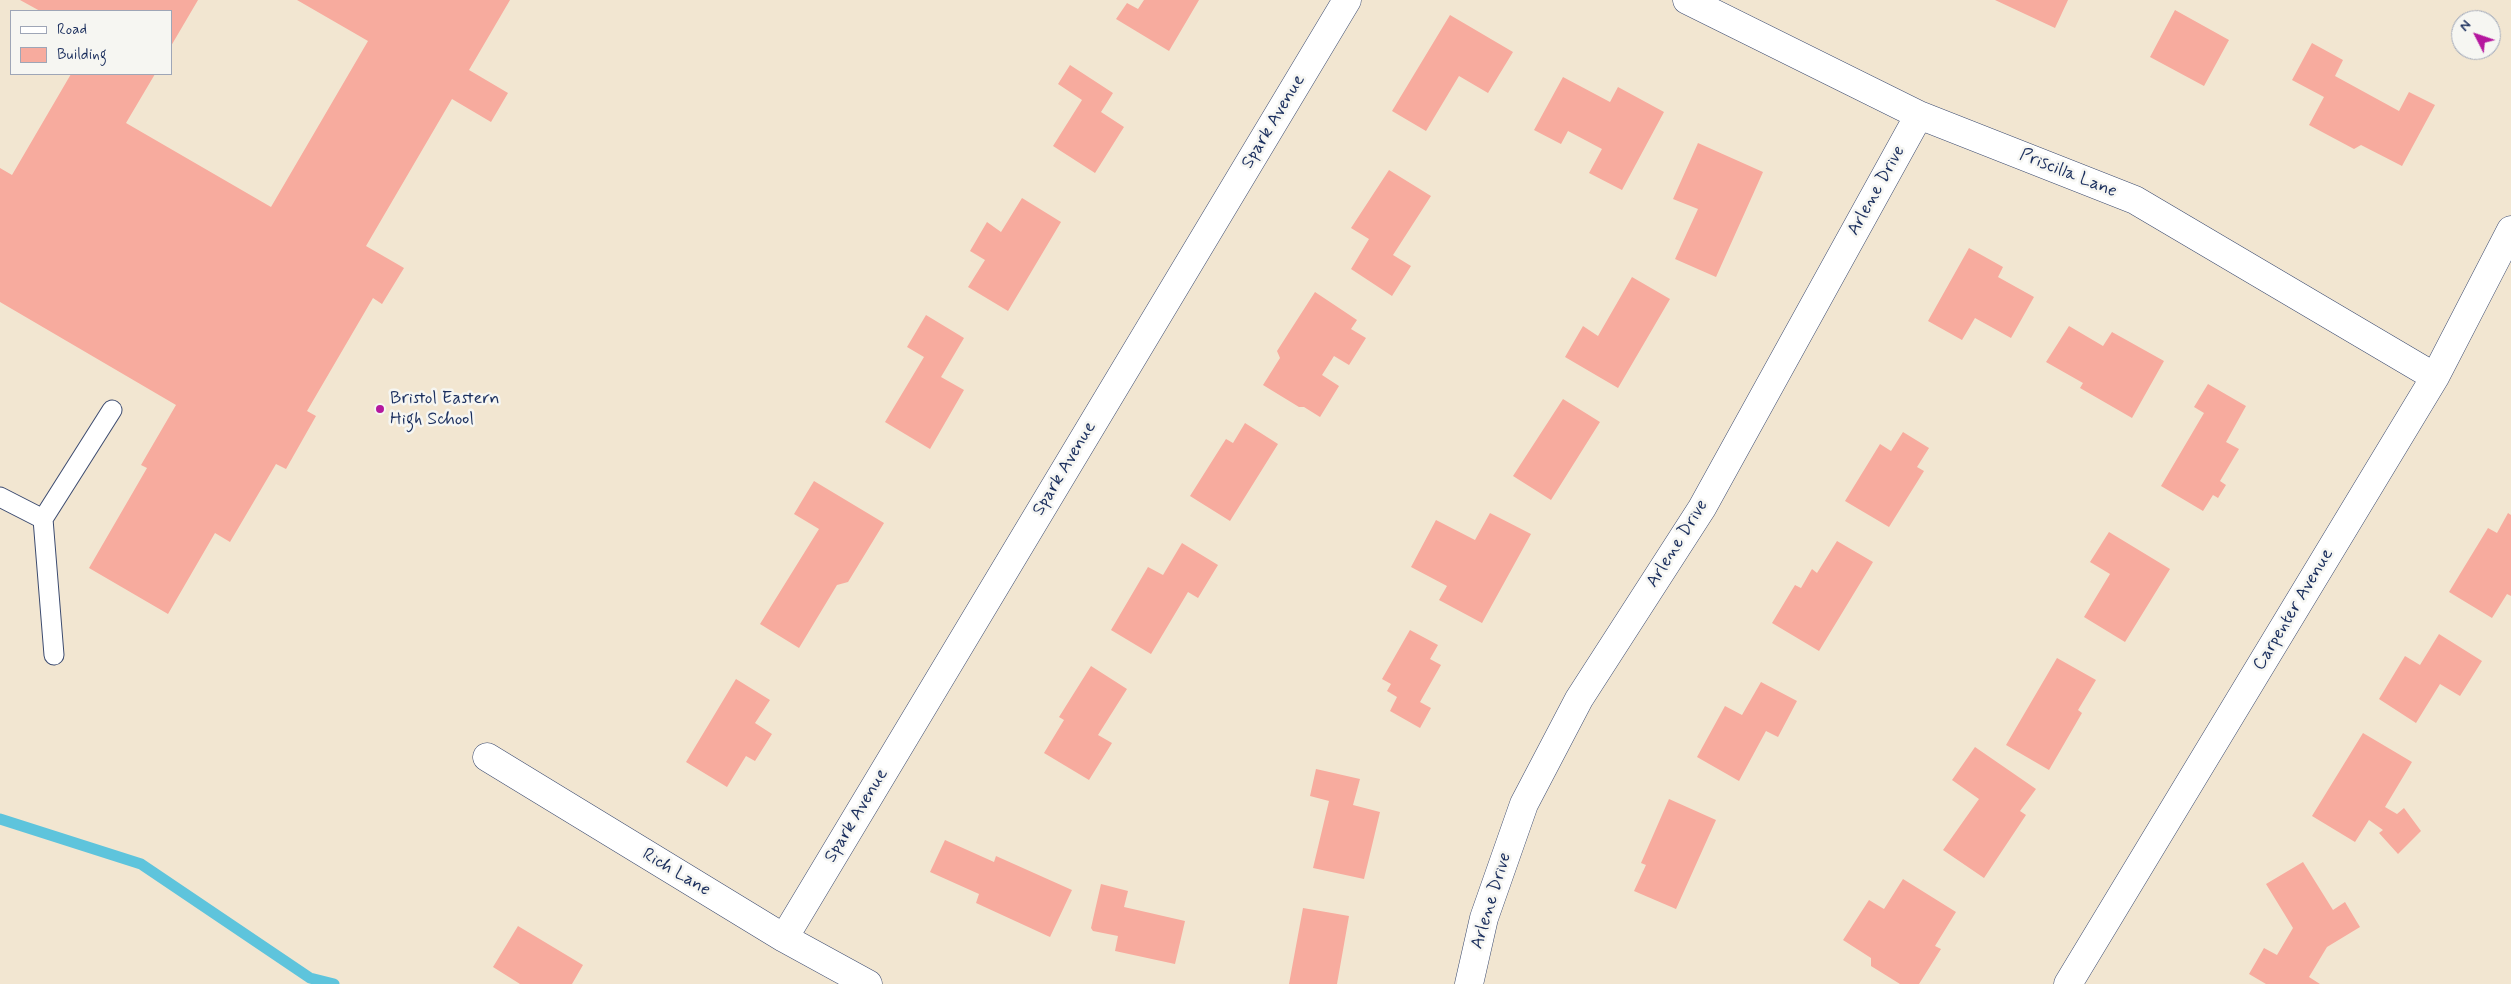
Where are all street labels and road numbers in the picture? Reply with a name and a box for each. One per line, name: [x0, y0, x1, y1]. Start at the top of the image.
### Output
street label: Spark Avenue: [1237, 71, 1311, 173]
street label: Arlene Drive: [1843, 142, 1911, 240]
street label: Priscilla Lane: [2016, 145, 2120, 203]
street label: Spark Avenue: [1028, 418, 1102, 520]
street label: Arlene Drive: [1642, 496, 1714, 592]
street label: Carpenter Avenue: [2249, 545, 2339, 675]
street label: Spark Avenue: [820, 765, 894, 867]
street label: Rich Lane: [638, 844, 714, 902]
street label: Arlene Drive: [1467, 850, 1517, 952]

